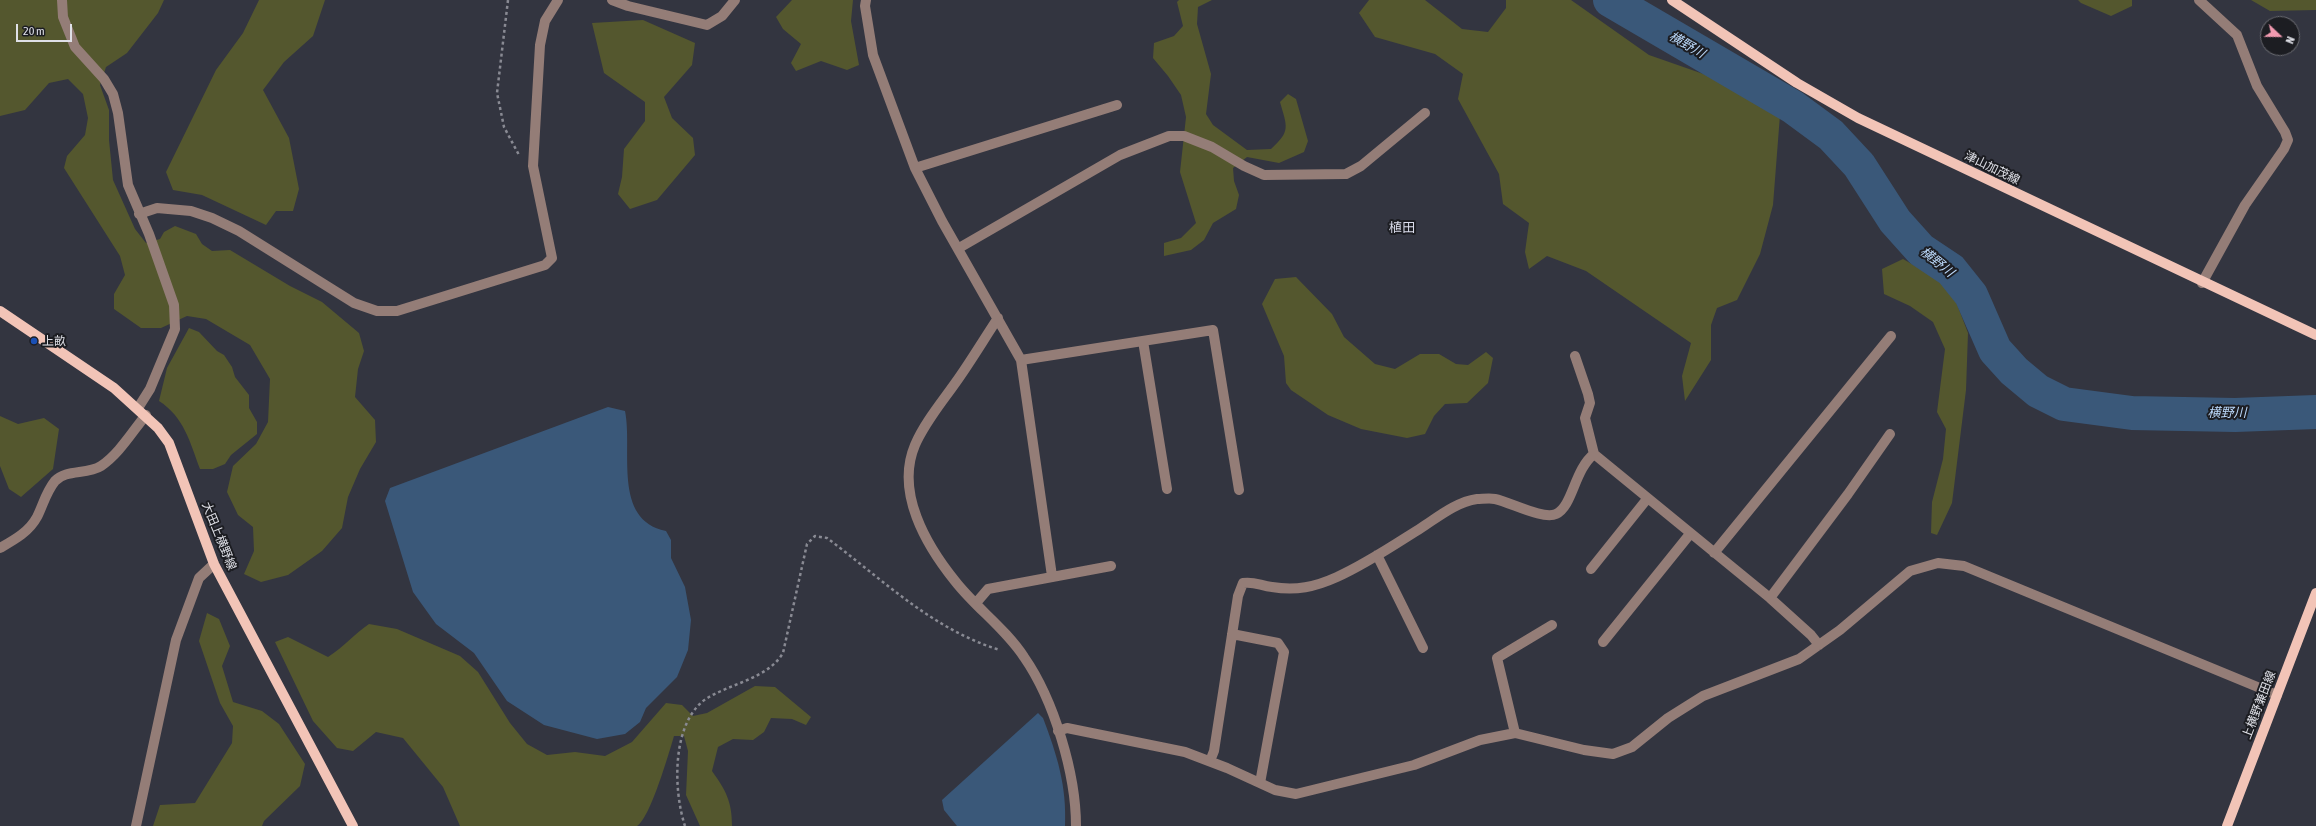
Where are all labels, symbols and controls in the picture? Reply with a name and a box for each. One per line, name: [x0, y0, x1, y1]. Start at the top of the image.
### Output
scale bar: [18, 16, 74, 42]
north arrow: [2260, 16, 2300, 56]
text: 20 m: [23, 24, 45, 38]
water label: 横野川: [1666, 28, 1708, 62]
text: N: [2283, 35, 2297, 45]
street label: 津山加茂線: [1962, 148, 2022, 188]
district label: 植田: [1389, 220, 1415, 236]
water label: 横野川: [1917, 244, 1957, 280]
place label: 上畝: [42, 334, 66, 348]
marker: 上畝: [29, 336, 39, 346]
water label: 横野川: [2208, 405, 2246, 421]
street label: 大田上横野線: [199, 500, 239, 572]
street label: 上横野兼田線: [2239, 669, 2279, 741]

